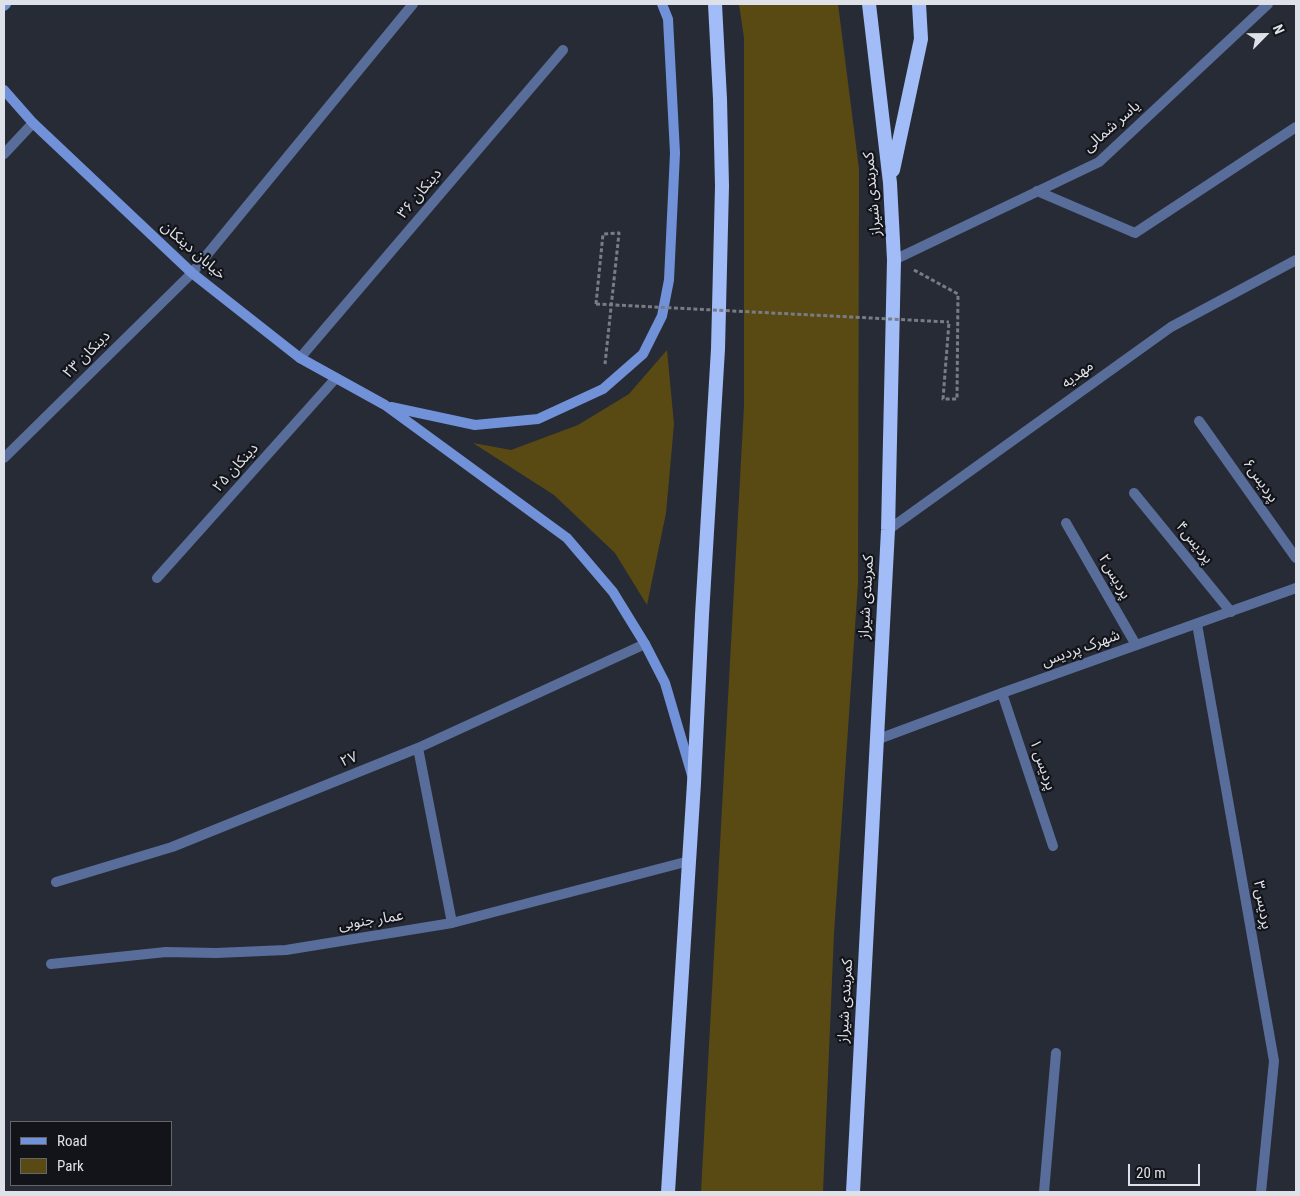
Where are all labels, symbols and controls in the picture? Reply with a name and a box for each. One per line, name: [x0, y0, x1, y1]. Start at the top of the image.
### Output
north arrow: [1240, 10, 1290, 60]
text: N: [1270, 22, 1288, 36]
street label: یاسر شمالی: [1080, 97, 1144, 157]
street label: کمربندی شیراز: [860, 151, 886, 237]
street label: ۳۶ دینکان: [394, 165, 446, 223]
street label: خیابان دینکان: [157, 218, 229, 284]
street label: ۲۳ دینکان: [60, 328, 114, 382]
street label: مهدیه: [1058, 357, 1098, 393]
street label: ۲۵ دینکان: [209, 440, 263, 496]
street label: پردیس۶: [1239, 456, 1281, 506]
street label: پردیس۴: [1172, 518, 1216, 568]
street label: پردیس۲: [1094, 551, 1134, 603]
street label: کمربندی شیراز: [856, 554, 878, 640]
street label: شهرک پردیس: [1039, 627, 1123, 671]
street label: پردیس ۱: [1025, 737, 1059, 793]
street label: ۲۷: [338, 748, 360, 772]
street label: پردیس۳: [1249, 879, 1275, 931]
street label: عمار جنوبی: [337, 907, 405, 935]
street label: کمربندی شیراز: [835, 958, 857, 1044]
legend: [10, 1121, 172, 1186]
text: Road: [57, 1132, 87, 1150]
scale bar: [1130, 1154, 1202, 1186]
text: Park: [57, 1157, 84, 1175]
text: 20 m: [1136, 1164, 1166, 1182]

